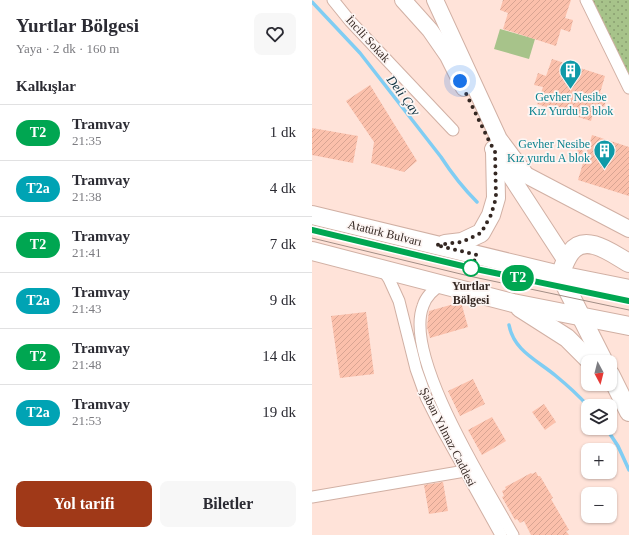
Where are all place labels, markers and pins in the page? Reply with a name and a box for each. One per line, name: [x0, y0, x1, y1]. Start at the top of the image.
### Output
building icon: Gevher Nesibe Kız Yurdu B blok: [558, 57, 584, 90]
place label: Gevher Nesibe Kız Yurdu B blok: [529, 90, 613, 118]
place label: Gevher Nesibe Kız yurdu A blok: [507, 137, 590, 165]
building icon: Gevher Nesibe Kız yurdu A blok: [592, 138, 618, 171]
marker: Yurtlar Bölgesi: [462, 259, 480, 277]
place label: Yurtlar Bölgesi: [452, 279, 491, 307]

